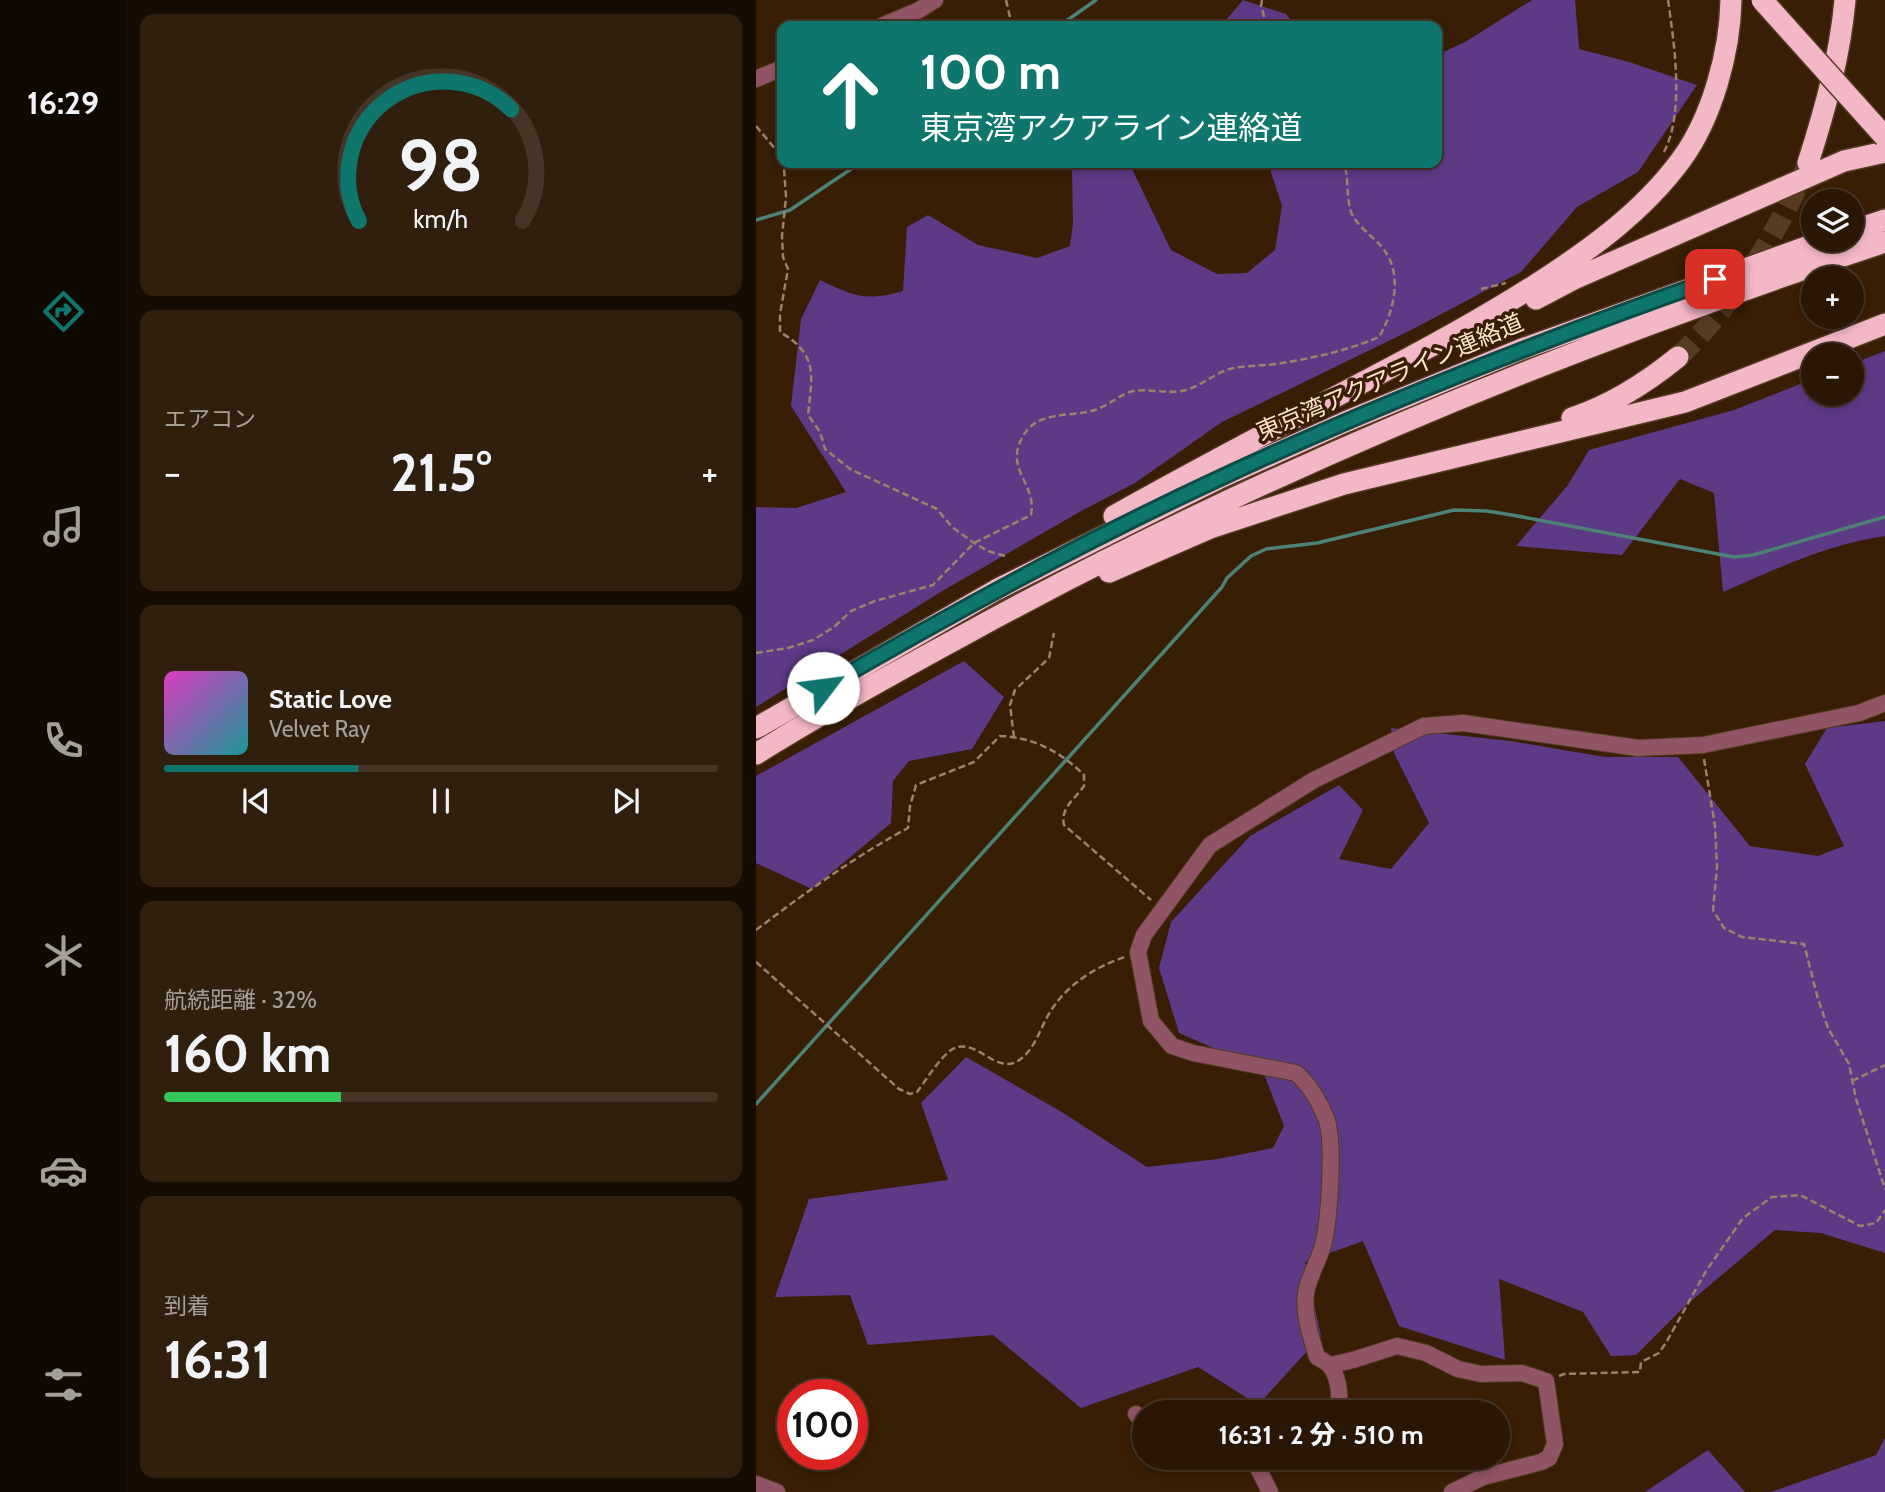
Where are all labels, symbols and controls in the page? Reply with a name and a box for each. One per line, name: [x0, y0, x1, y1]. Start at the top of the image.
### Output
text: 100 m: [920, 42, 1061, 101]
icon: ahead: [805, 49, 896, 140]
text: 16:29: [27, 83, 99, 122]
text: 東京湾アクアライン連絡道: [920, 108, 1302, 147]
text: 98: [399, 121, 483, 209]
map controls: [1801, 189, 1864, 406]
button: layers: [1801, 189, 1864, 252]
text: km/h: [414, 204, 468, 234]
pin: [1685, 249, 1745, 309]
icon: arrive: [1696, 260, 1734, 298]
button: +: [1801, 266, 1864, 329]
icon: directions: [39, 287, 88, 336]
street label: 東京湾アクアライン連絡道: [1252, 307, 1527, 446]
button: −: [1801, 343, 1864, 406]
text: エアコン: [164, 405, 256, 433]
text: 21.5°: [390, 441, 492, 504]
text: −: [164, 449, 181, 496]
text: +: [701, 449, 718, 496]
icon: music: [39, 502, 88, 551]
position arrow: [786, 651, 860, 725]
text: Static Love: [269, 683, 392, 715]
text: Velvet Ray: [269, 715, 370, 743]
icon: phone: [39, 716, 88, 765]
icon: previous: [237, 782, 275, 820]
icon: pause: [422, 782, 460, 820]
icon: next: [607, 782, 645, 820]
icon: climate: [39, 931, 88, 980]
text: 航続距離 · 32%: [164, 986, 317, 1014]
text: 160 km: [164, 1022, 331, 1085]
icon: car: [39, 1146, 88, 1195]
text: 到着: [164, 1292, 210, 1320]
text: 16:31: [164, 1328, 271, 1391]
icon: filters: [39, 1360, 88, 1409]
speed limit sign: 100: [777, 1379, 868, 1470]
text: 16:31 · 2 分 · 510 m: [1218, 1419, 1424, 1451]

